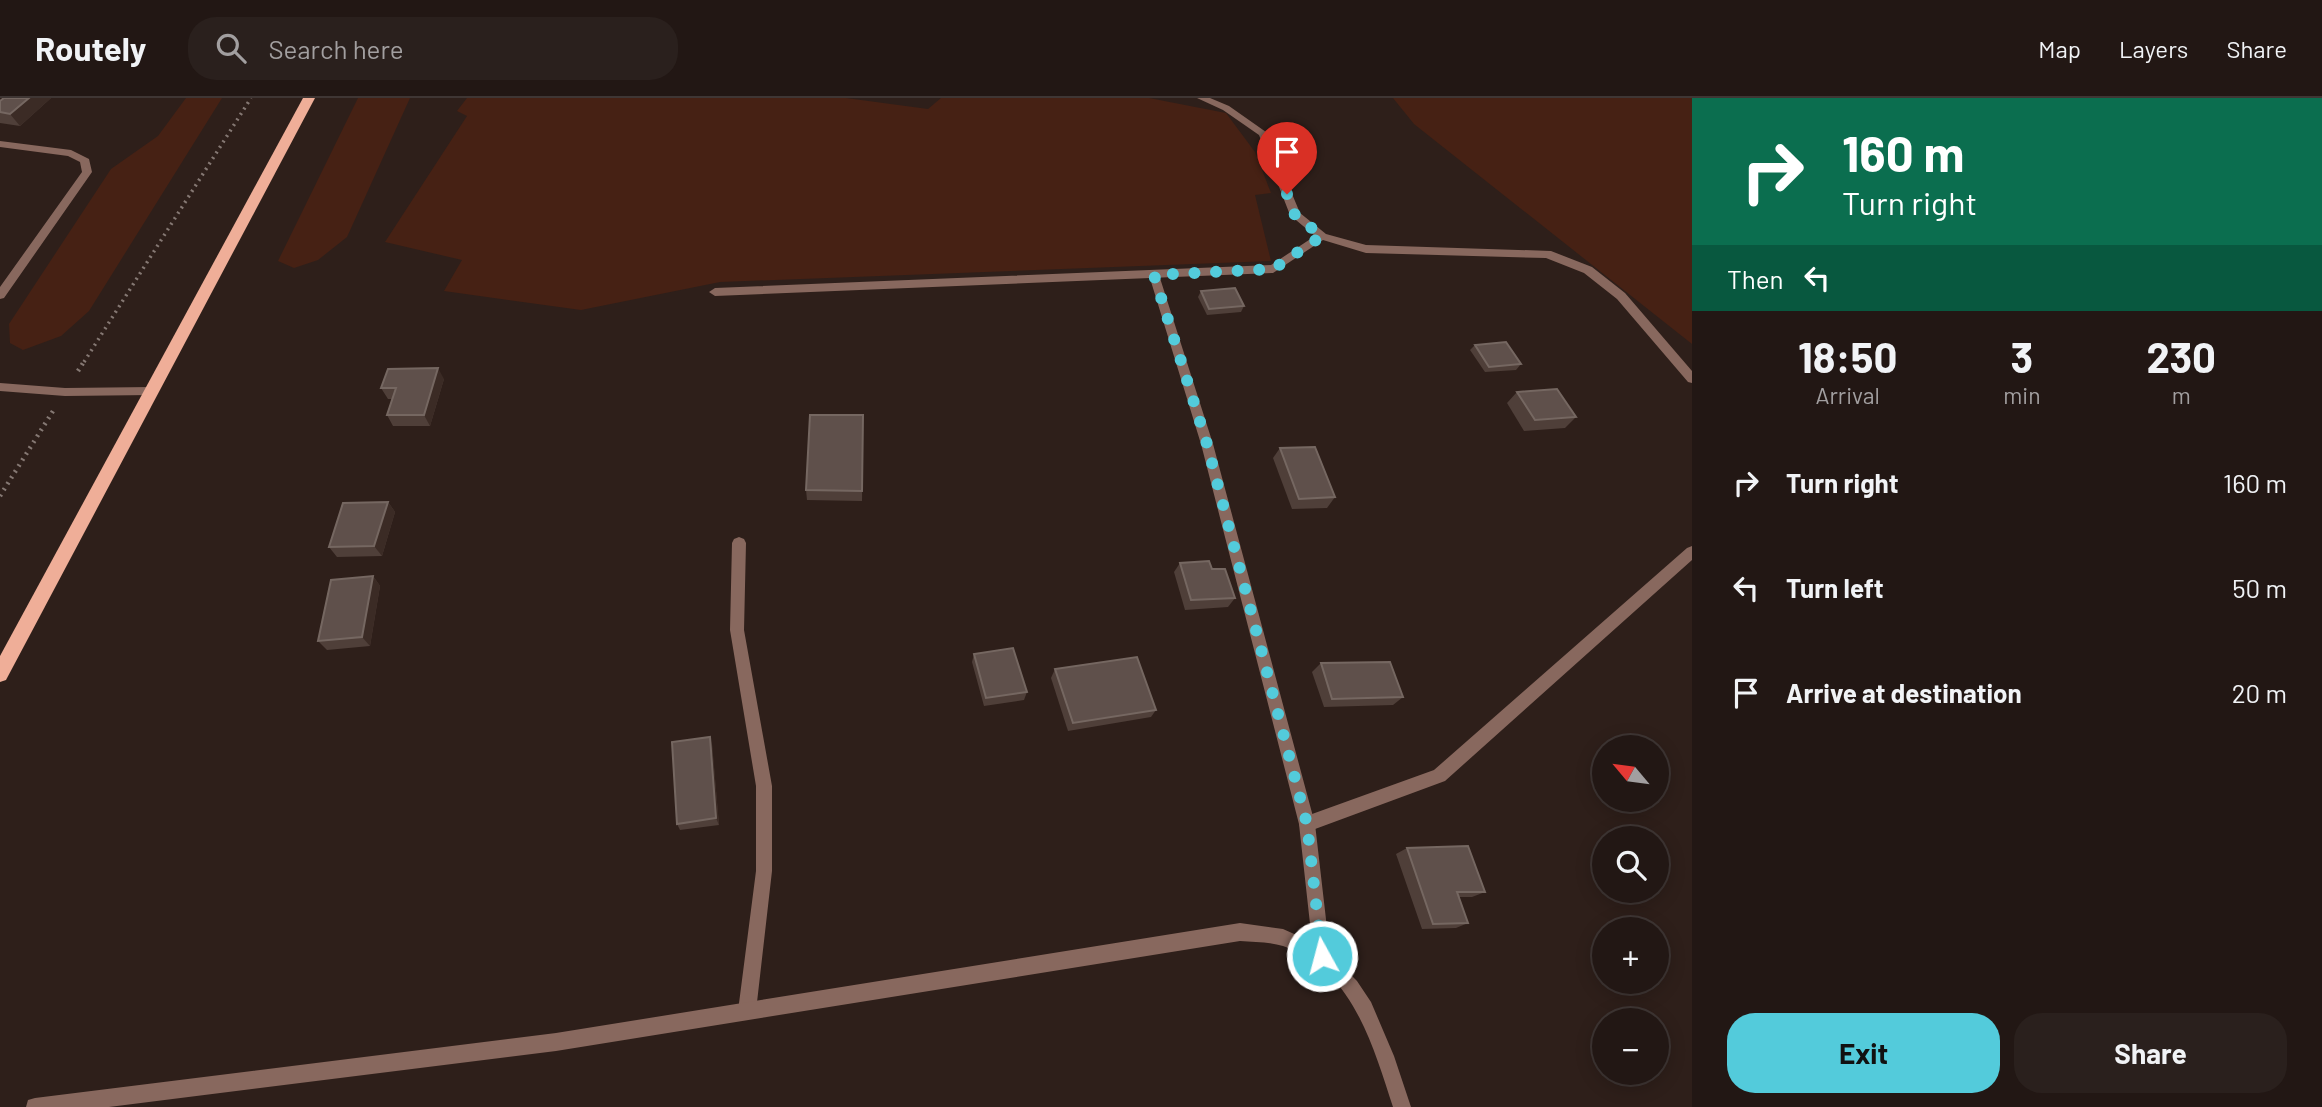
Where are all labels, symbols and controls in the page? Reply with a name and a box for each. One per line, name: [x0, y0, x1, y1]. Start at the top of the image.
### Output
search box: [188, 17, 678, 80]
text: Routely: [35, 28, 146, 68]
icon: search: [212, 29, 250, 67]
text: Search here: [268, 33, 404, 64]
text: Map: [2038, 34, 2081, 63]
text: Layers: [2119, 34, 2188, 63]
text: Share: [2226, 34, 2287, 63]
pin: [1257, 122, 1317, 194]
text: 160 m: [1842, 123, 1964, 182]
icon: right: [1727, 126, 1818, 217]
icon: arrive: [1268, 133, 1306, 171]
text: Turn right: [1842, 183, 1977, 221]
icon: left: [1798, 259, 1836, 297]
text: Then: [1727, 263, 1784, 294]
text: 18:50: [1798, 331, 1897, 381]
text: 3: [2011, 331, 2033, 381]
text: 230: [2146, 331, 2216, 381]
text: Arrival: [1815, 381, 1880, 409]
text: min: [2003, 381, 2041, 409]
text: m: [2172, 381, 2191, 409]
icon: right: [1727, 464, 1765, 502]
text: Turn right: [1786, 467, 1899, 498]
text: 160 m: [2223, 467, 2287, 498]
icon: left: [1727, 569, 1765, 607]
text: Turn left: [1786, 572, 1884, 603]
text: 50 m: [2232, 572, 2287, 603]
icon: arrive: [1727, 674, 1765, 712]
text: Arrive at destination: [1786, 677, 2022, 708]
text: 20 m: [2232, 677, 2287, 708]
north arrow: [1592, 735, 1670, 812]
map controls: [1592, 735, 1669, 1085]
button: search: [1592, 826, 1669, 903]
button: +: [1592, 917, 1669, 994]
position arrow: [1285, 919, 1359, 993]
button: −: [1592, 1008, 1669, 1085]
button: Exit: [1727, 1013, 2000, 1093]
button: Share: [2014, 1013, 2287, 1093]

